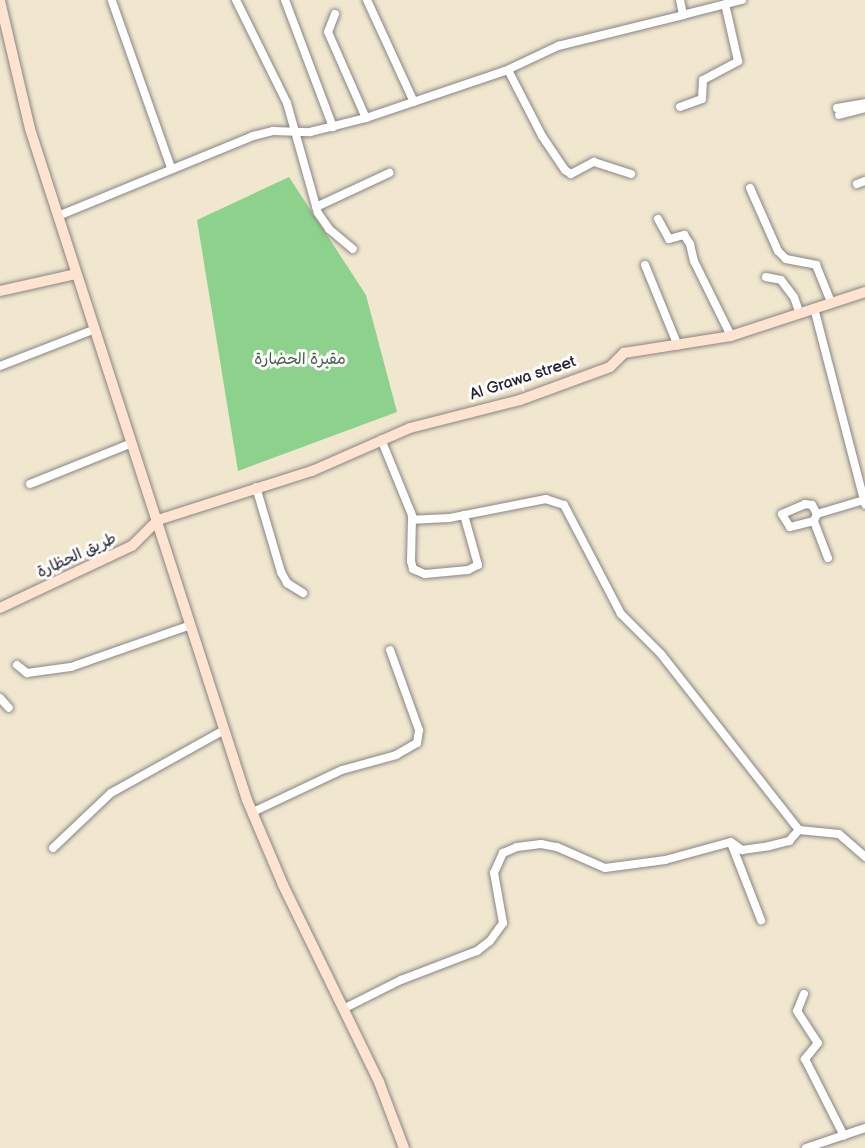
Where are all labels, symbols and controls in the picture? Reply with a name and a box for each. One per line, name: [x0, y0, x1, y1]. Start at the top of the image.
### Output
park label: مقبرة الحضارة: [254, 350, 346, 370]
street label: Al Grawa street: [468, 353, 578, 405]
street label: طريق الحظارة: [34, 529, 120, 583]

